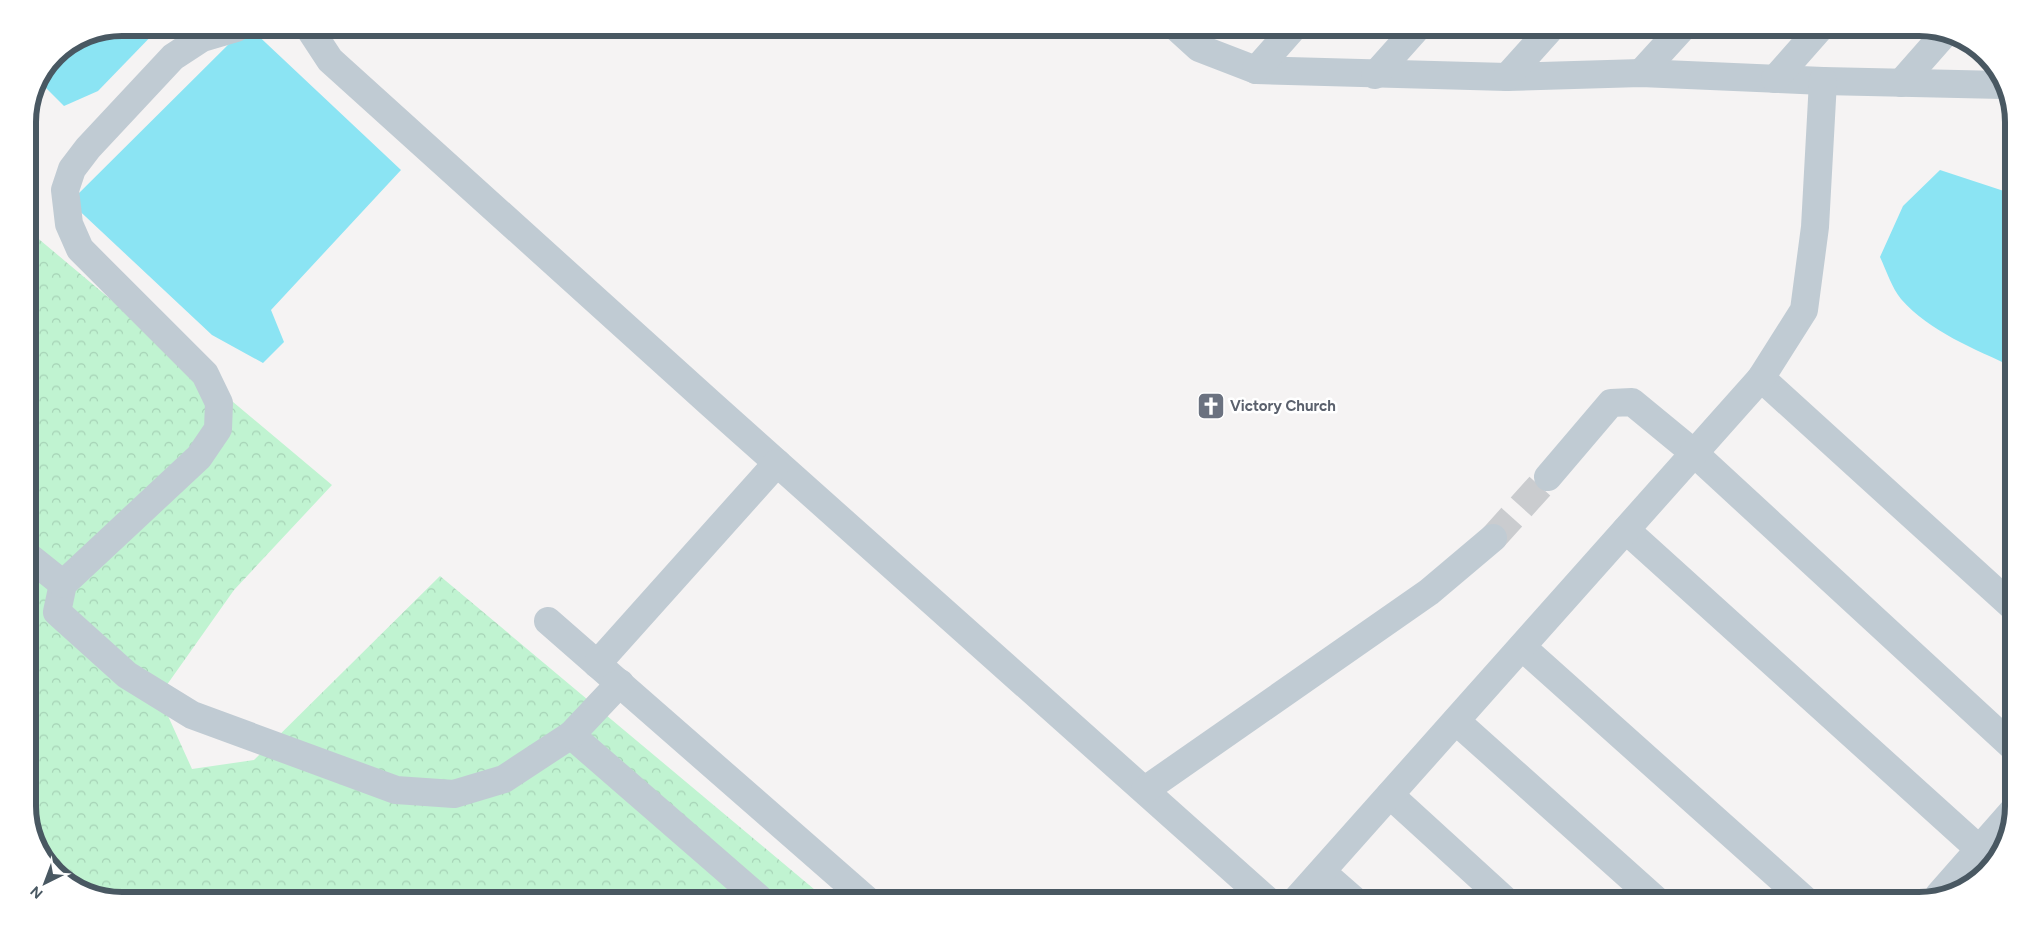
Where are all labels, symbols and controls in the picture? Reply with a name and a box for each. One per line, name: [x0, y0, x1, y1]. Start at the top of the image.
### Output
church icon: Victory Church: [1196, 391, 1226, 421]
place label: Victory Church: [1230, 397, 1336, 415]
north arrow: [20, 858, 70, 908]
text: N: [27, 882, 46, 902]

